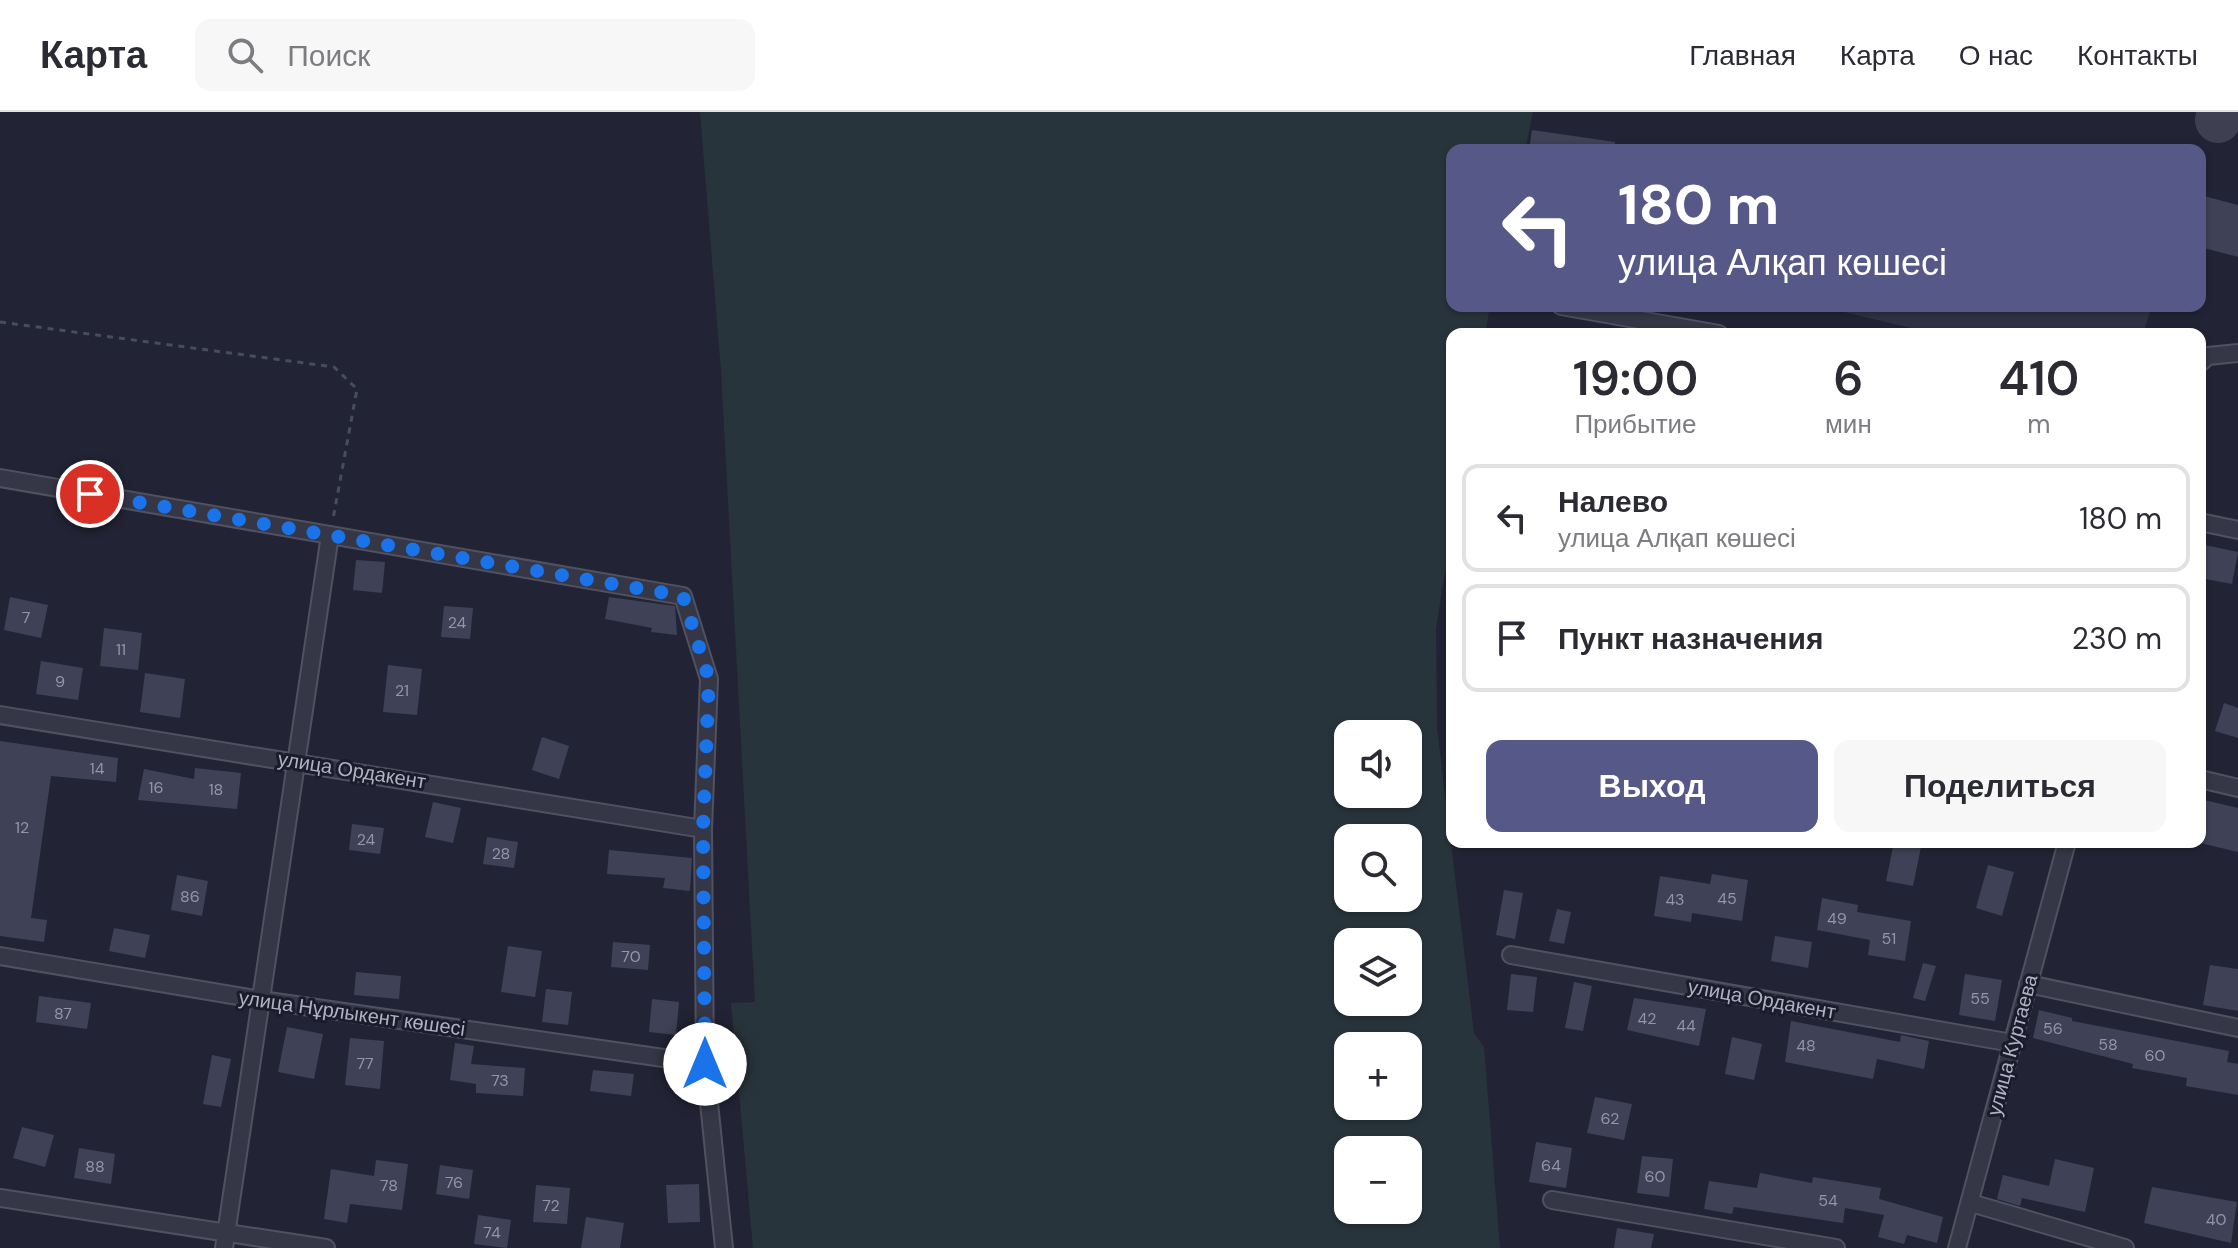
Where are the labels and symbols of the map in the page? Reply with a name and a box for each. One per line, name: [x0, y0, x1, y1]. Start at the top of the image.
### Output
pin: [56, 460, 124, 528]
house number: 7: [22, 607, 30, 628]
house number: 24: [448, 612, 467, 633]
house number: 11: [116, 639, 126, 660]
house number: 9: [55, 671, 65, 692]
house number: 21: [395, 680, 409, 701]
street label: улица Ордакент: [276, 745, 428, 795]
house number: 14: [90, 758, 105, 779]
house number: 16: [148, 777, 164, 798]
house number: 18: [209, 779, 223, 800]
house number: 12: [15, 817, 29, 838]
house number: 24: [357, 829, 376, 850]
house number: 28: [492, 843, 510, 864]
house number: 86: [180, 886, 200, 907]
house number: 45: [1717, 888, 1737, 909]
house number: 43: [1665, 889, 1685, 910]
house number: 49: [1827, 908, 1847, 929]
house number: 51: [1882, 928, 1896, 949]
house number: 70: [621, 946, 641, 967]
street label: улица Куртаева: [1981, 971, 2044, 1118]
street label: улица Ордакент: [1686, 973, 1838, 1025]
street label: улица Нұрлыкент көшесі: [237, 984, 467, 1042]
house number: 55: [1970, 988, 1990, 1009]
house number: 87: [54, 1003, 72, 1024]
house number: 42: [1638, 1008, 1656, 1029]
house number: 44: [1676, 1015, 1696, 1036]
house number: 56: [2043, 1018, 2063, 1039]
position arrow: [663, 1022, 747, 1106]
house number: 58: [2098, 1034, 2118, 1055]
house number: 48: [1796, 1035, 1816, 1056]
house number: 60: [2145, 1045, 2166, 1066]
house number: 77: [356, 1053, 374, 1074]
house number: 73: [491, 1070, 509, 1091]
house number: 62: [1601, 1108, 1619, 1129]
house number: 64: [1541, 1155, 1561, 1176]
house number: 88: [85, 1156, 105, 1177]
house number: 60: [1645, 1166, 1666, 1187]
house number: 76: [445, 1172, 463, 1193]
house number: 78: [380, 1175, 398, 1196]
house number: 54: [1818, 1190, 1838, 1211]
house number: 72: [542, 1195, 560, 1216]
house number: 40: [2206, 1209, 2226, 1230]
house number: 74: [483, 1222, 501, 1243]

